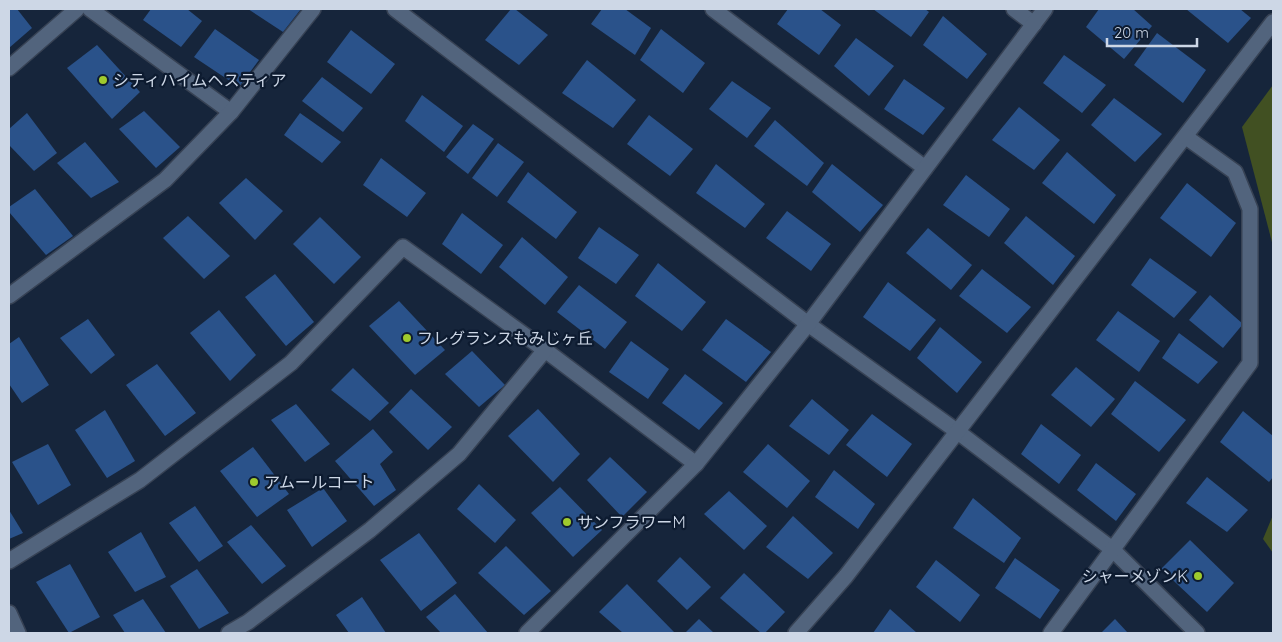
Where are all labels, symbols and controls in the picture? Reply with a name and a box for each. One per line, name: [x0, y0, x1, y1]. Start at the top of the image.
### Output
scale bar: [1107, 15, 1197, 47]
text: 20 m: [1114, 23, 1149, 42]
place label: シティハイムヘスティア: [113, 70, 286, 90]
marker: シティハイムヘスティア: [97, 74, 109, 86]
place label: フレグランスもみじヶ丘: [417, 328, 593, 348]
marker: フレグランスもみじヶ丘: [401, 332, 413, 344]
place label: アムールコート: [264, 472, 375, 492]
marker: アムールコート: [248, 476, 260, 488]
place label: サンフラワーM: [577, 512, 686, 532]
marker: サンフラワーM: [561, 516, 573, 528]
place label: シャーメゾンK: [1082, 566, 1188, 586]
marker: シャーメゾンK: [1192, 570, 1204, 582]

